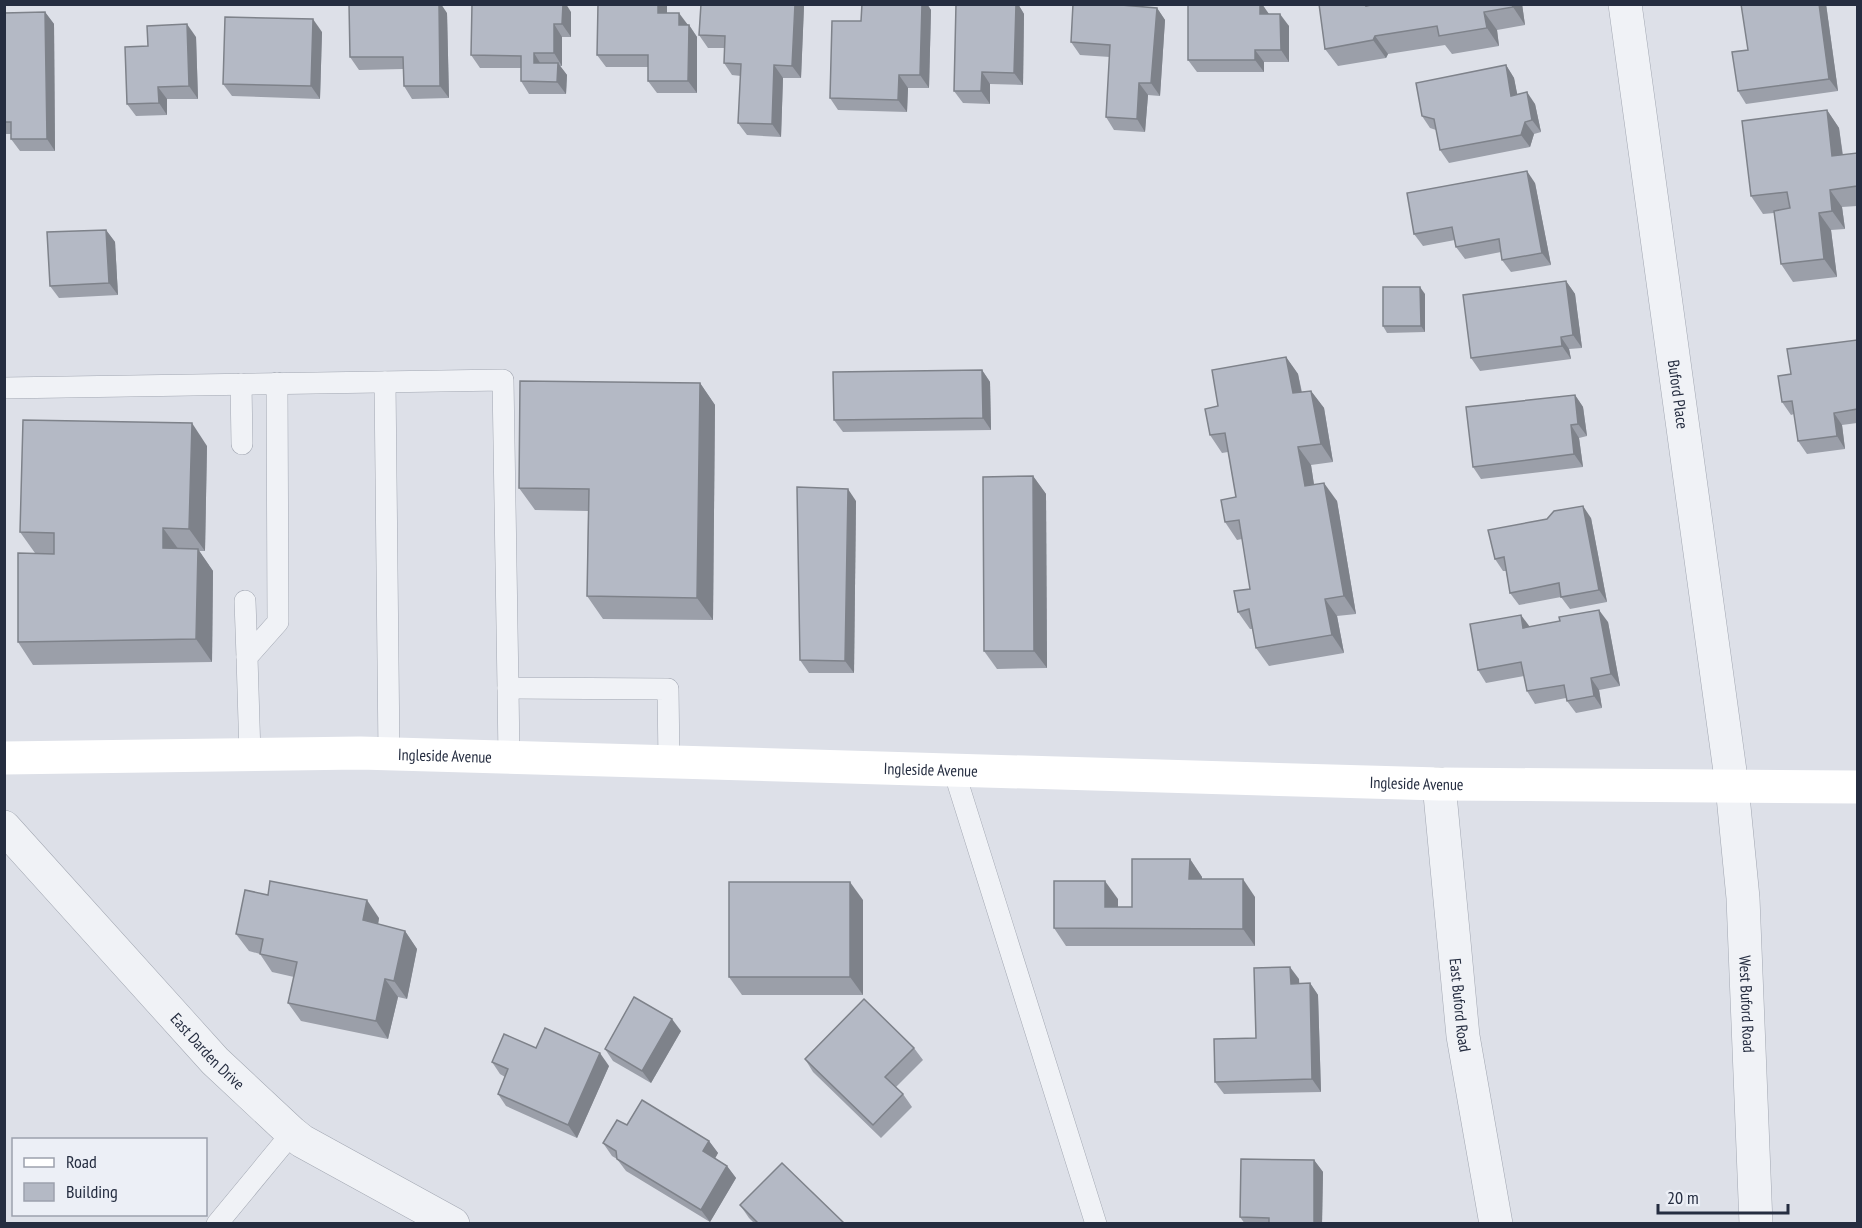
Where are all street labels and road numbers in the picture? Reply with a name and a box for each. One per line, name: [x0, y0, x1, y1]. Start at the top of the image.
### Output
street label: Buford Place: [1664, 359, 1693, 430]
street label: Ingleside Avenue: [398, 744, 492, 767]
street label: Ingleside Avenue: [883, 758, 978, 781]
street label: Ingleside Avenue: [1369, 772, 1464, 794]
street label: West Buford Road: [1735, 955, 1759, 1053]
street label: East Buford Road: [1446, 957, 1476, 1053]
street label: East Darden Drive: [166, 1009, 249, 1094]

